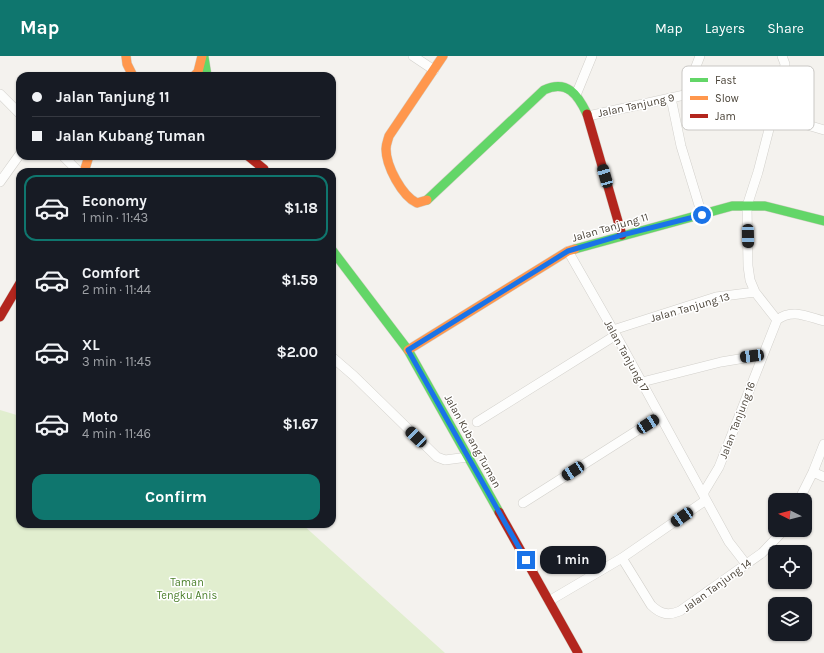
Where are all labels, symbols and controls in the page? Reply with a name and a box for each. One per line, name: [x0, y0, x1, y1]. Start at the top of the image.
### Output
text: Map: [20, 17, 59, 39]
text: Map: [655, 20, 683, 37]
text: Layers: [705, 20, 745, 37]
text: Share: [767, 20, 804, 37]
legend: [682, 66, 814, 130]
text: Fast: [715, 74, 736, 87]
text: Jalan Tanjung 11: [56, 88, 170, 106]
street label: Jalan Tanjung 9: [597, 91, 676, 120]
text: Slow: [715, 92, 739, 105]
text: Jam: [715, 110, 736, 123]
text: Jalan Kubang Tuman: [56, 127, 205, 145]
car: [596, 163, 614, 189]
icon: car: [34, 190, 70, 226]
text: Economy: [82, 192, 147, 210]
text: $1.18: [284, 199, 318, 217]
route start: [693, 206, 711, 224]
text: 1 min · 11:43: [82, 210, 148, 225]
street label: Jalan Tanjung 11: [570, 210, 650, 245]
car: [742, 224, 754, 248]
icon: car: [34, 262, 70, 298]
text: Comfort: [82, 264, 140, 282]
text: $1.59: [281, 271, 318, 289]
text: 2 min · 11:44: [82, 282, 151, 297]
street label: Jalan Tanjung 13: [649, 290, 731, 325]
street label: Jalan Tanjung 17: [601, 318, 652, 395]
icon: car: [34, 334, 70, 370]
text: XL: [82, 336, 100, 354]
text: $2.00: [276, 343, 318, 361]
car: [739, 349, 765, 363]
text: 3 min · 11:45: [82, 354, 151, 369]
street label: Jalan Tanjung 16: [717, 380, 758, 461]
street label: Jalan Kubang Tuman: [442, 392, 504, 490]
icon: car: [34, 406, 70, 442]
text: Moto: [82, 408, 118, 426]
car: [635, 412, 661, 436]
text: $1.67: [283, 415, 318, 433]
car: [403, 424, 429, 450]
text: 4 min · 11:46: [82, 426, 151, 441]
car: [560, 459, 586, 483]
button: Confirm: [32, 474, 320, 520]
north arrow: [768, 493, 812, 537]
map controls: [768, 493, 812, 641]
car: [669, 505, 695, 529]
button: locate: [768, 545, 812, 589]
callout: 1 min: [540, 546, 606, 574]
route end: [517, 551, 535, 569]
text: 1 min: [557, 552, 589, 567]
street label: Jalan Tanjung 14: [681, 556, 754, 615]
park label: Taman Tengku Anis: [157, 576, 218, 602]
button: layers: [768, 597, 812, 641]

